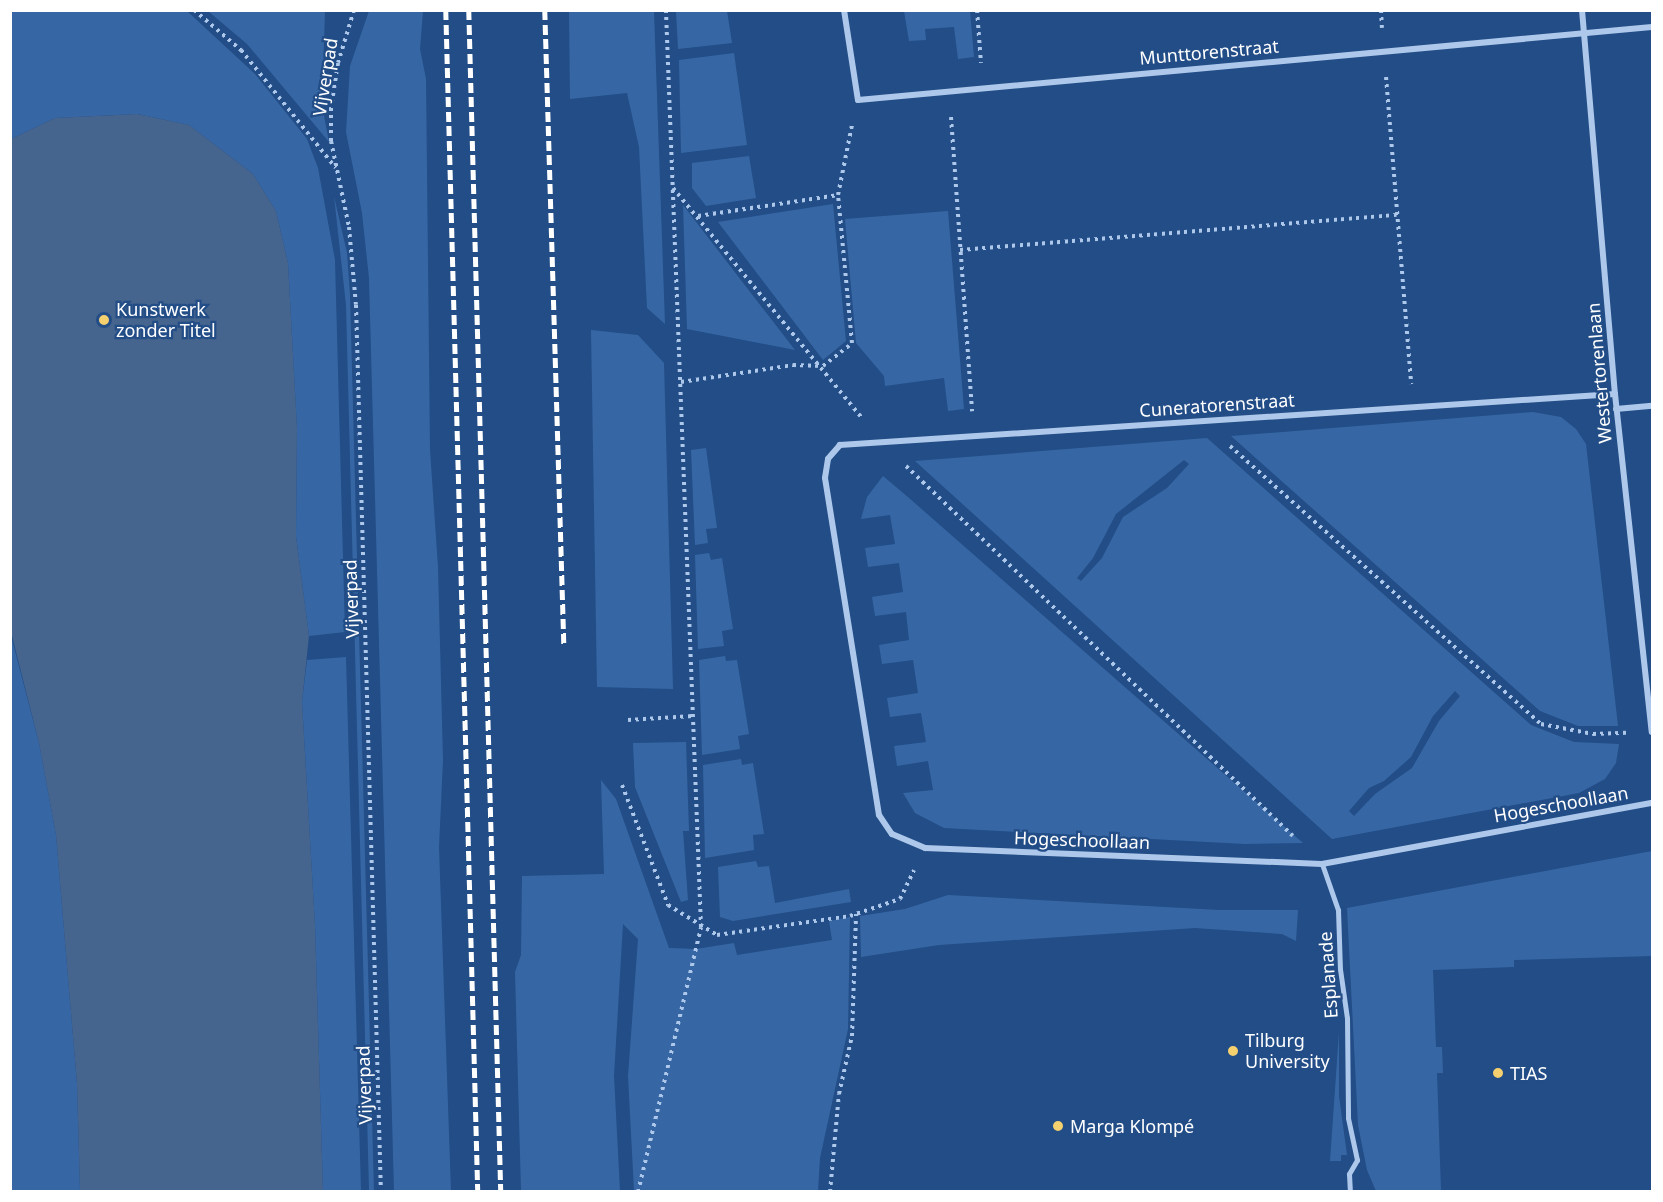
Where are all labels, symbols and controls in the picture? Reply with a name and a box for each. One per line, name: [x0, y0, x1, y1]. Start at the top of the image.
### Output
street label: Munttorenstraat: [1138, 35, 1280, 69]
street label: Vijverpad: [308, 36, 342, 118]
place label: Kunstwerk zonder Titel: [116, 299, 216, 342]
street label: Westertorenlaan: [1582, 302, 1616, 444]
marker: Kunstwerk zonder Titel: [97, 313, 111, 327]
street label: Cuneratorenstraat: [1139, 389, 1295, 421]
street label: Vijverpad: [339, 559, 363, 639]
street label: Hogeschoollaan: [1492, 782, 1630, 826]
street label: Hogeschoollaan: [1014, 827, 1150, 853]
street label: Esplanade: [1314, 931, 1342, 1019]
place label: Tilburg University: [1245, 1030, 1330, 1072]
marker: Tilburg University: [1226, 1044, 1240, 1058]
street label: Vijverpad: [352, 1045, 376, 1125]
place label: TIAS: [1510, 1062, 1547, 1084]
marker: TIAS: [1491, 1066, 1505, 1080]
place label: Marga Klompé: [1070, 1115, 1194, 1137]
marker: Marga Klompé: [1051, 1119, 1065, 1133]

